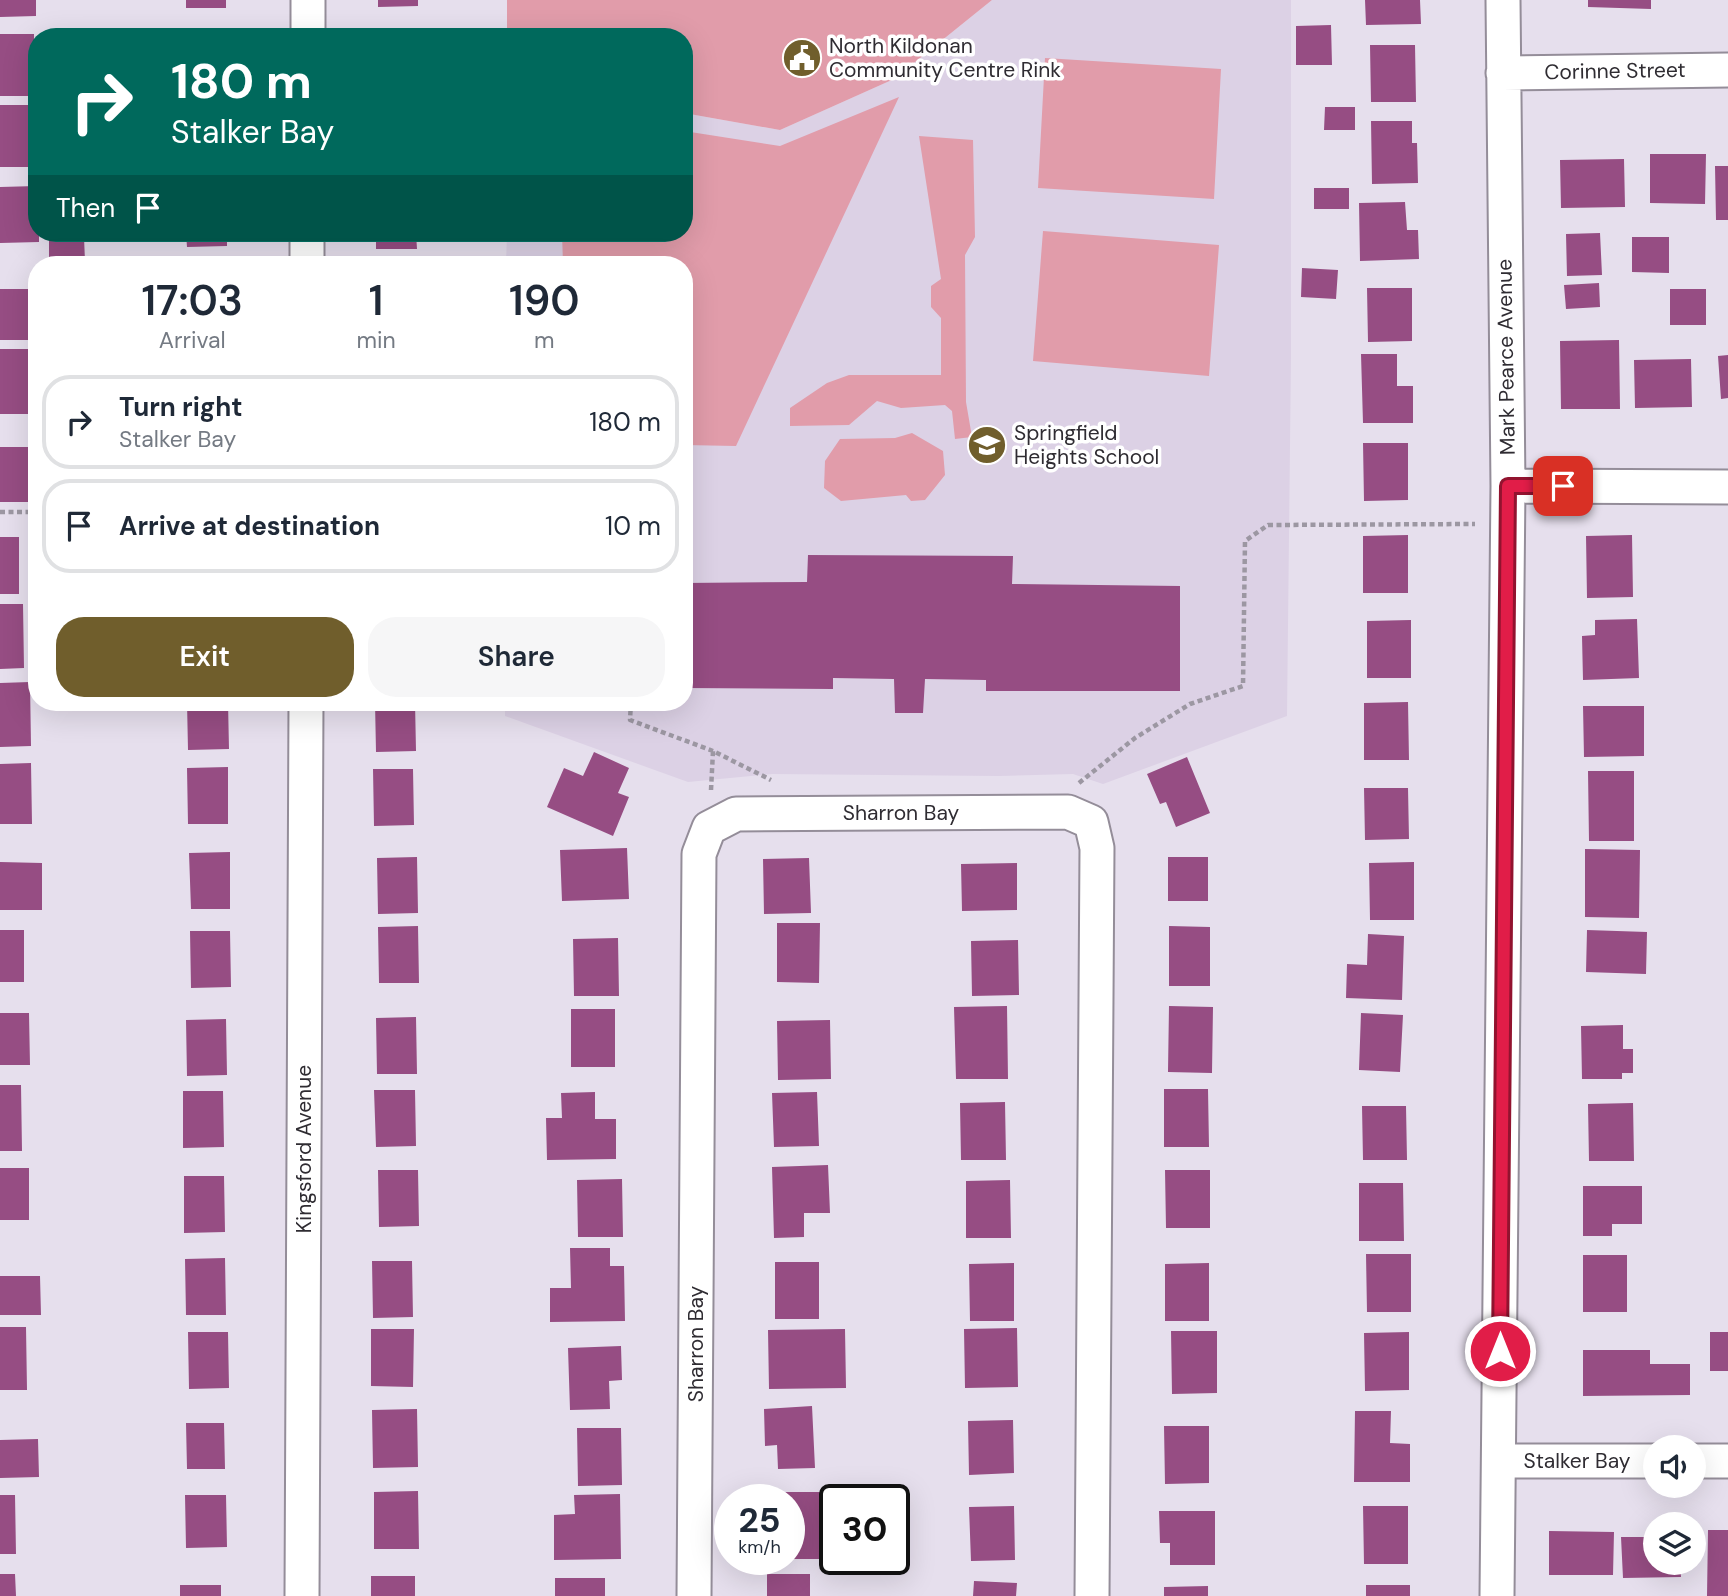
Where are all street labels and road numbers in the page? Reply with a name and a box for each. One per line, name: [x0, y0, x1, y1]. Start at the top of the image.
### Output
street label: Corinne Street: [1544, 56, 1686, 86]
street label: Mark Pearce Avenue: [1490, 259, 1522, 455]
street label: Sharron Bay: [843, 799, 959, 827]
street label: Kingsford Avenue: [290, 1065, 318, 1233]
street label: Sharron Bay: [682, 1286, 710, 1402]
street label: Stalker Bay: [1523, 1447, 1631, 1475]

